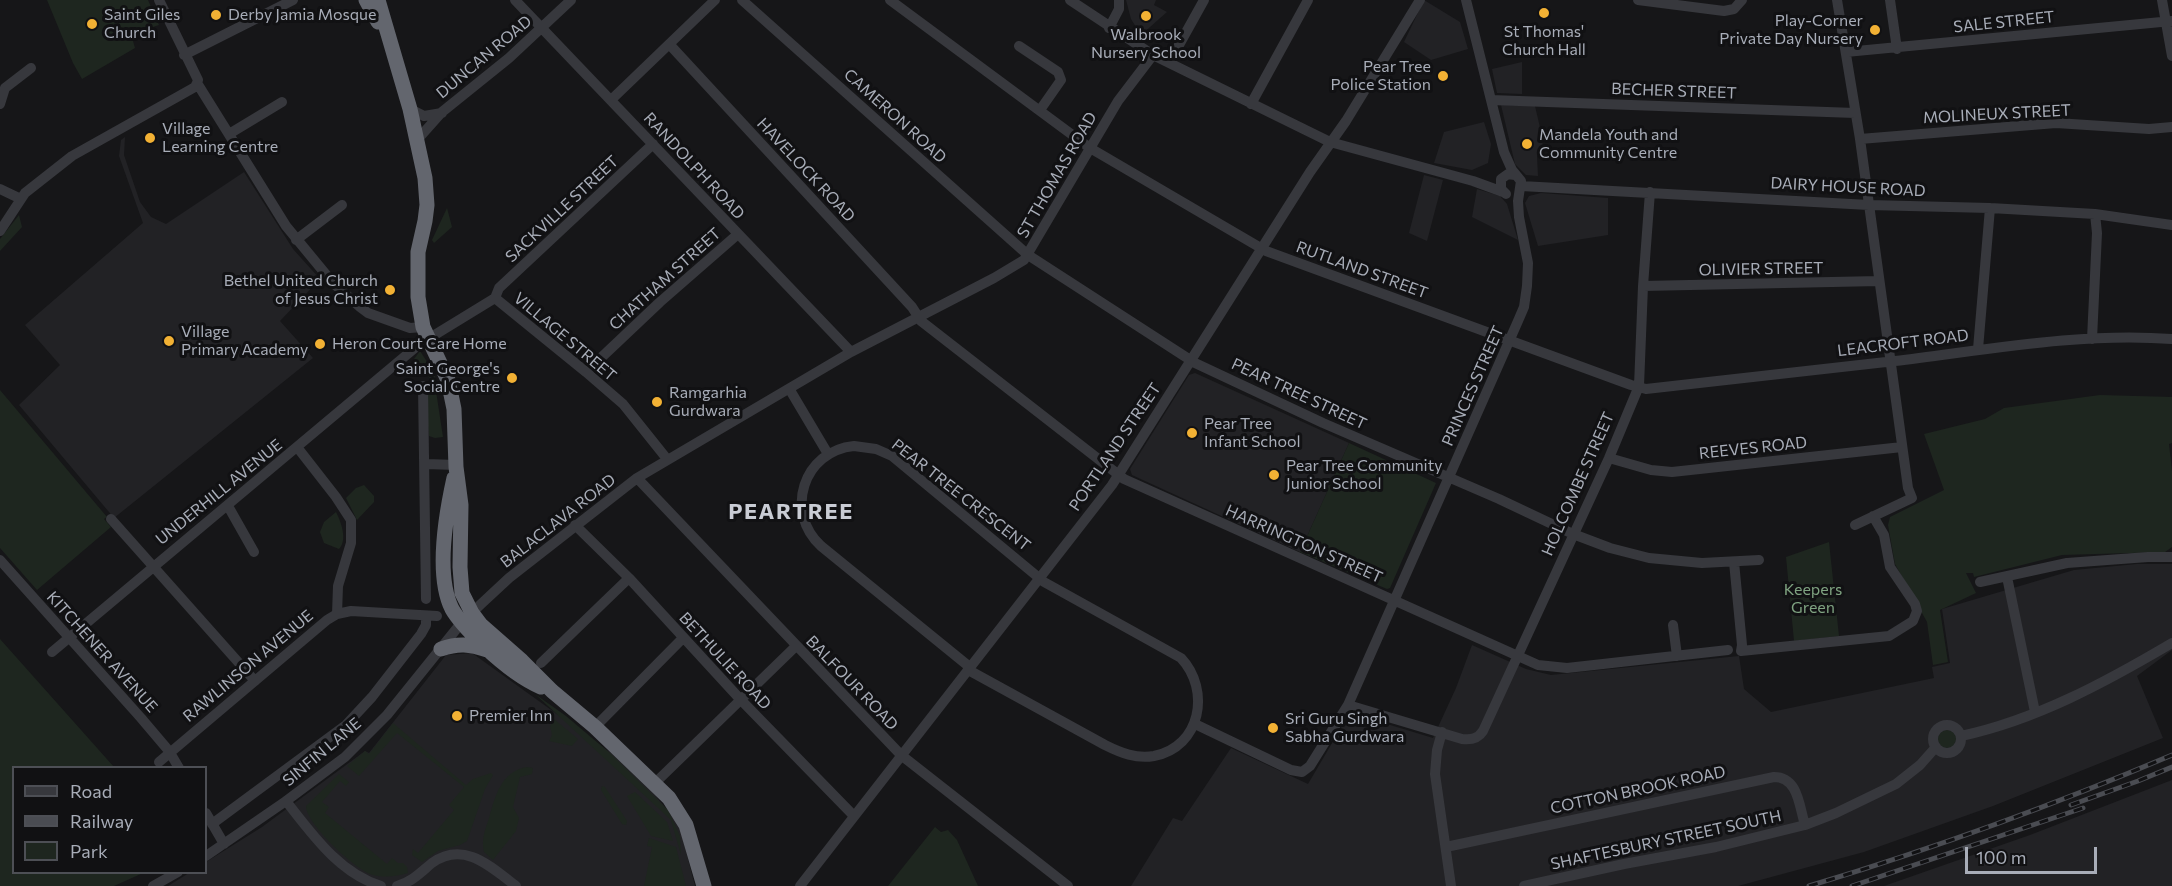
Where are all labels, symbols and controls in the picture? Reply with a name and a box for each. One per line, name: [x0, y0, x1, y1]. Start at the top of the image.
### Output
place label: Saint Giles Church: [104, 5, 180, 43]
place label: Derby Jamia Mosque: [228, 5, 376, 25]
marker: St Thomas' Church Hall: [1537, 6, 1551, 20]
street label: SALE STREET: [1953, 7, 2055, 37]
marker: Derby Jamia Mosque: [209, 8, 223, 22]
marker: Walbrook Nursery School: [1139, 9, 1153, 23]
place label: Play-Corner Private Day Nursery: [1719, 11, 1863, 49]
street label: DUNCAN ROAD: [432, 12, 536, 102]
marker: Saint Giles Church: [85, 17, 99, 31]
place label: St Thomas' Church Hall: [1502, 22, 1586, 60]
marker: Play-Corner Private Day Nursery: [1868, 23, 1882, 37]
place label: Walbrook Nursery School: [1091, 25, 1201, 63]
place label: Pear Tree Police Station: [1331, 57, 1431, 95]
street label: CAMERON ROAD: [840, 65, 950, 167]
marker: Pear Tree Police Station: [1436, 69, 1450, 83]
street label: BECHER STREET: [1611, 79, 1737, 103]
street label: MOLINEUX STREET: [1922, 101, 2072, 127]
street label: RANDOLPH ROAD: [640, 109, 748, 223]
street label: ST THOMAS ROAD: [1013, 109, 1101, 241]
street label: HAVELOCK ROAD: [753, 114, 859, 226]
place label: Village Learning Centre: [162, 119, 278, 157]
place label: Mandela Youth and Community Centre: [1539, 125, 1678, 163]
marker: Village Learning Centre: [143, 131, 157, 145]
marker: Mandela Youth and Community Centre: [1520, 137, 1534, 151]
street label: SACKVILLE STREET: [502, 152, 622, 266]
street label: DAIRY HOUSE ROAD: [1770, 173, 1926, 201]
street label: CHATHAM STREET: [605, 224, 725, 334]
street label: RUTLAND STREET: [1293, 237, 1431, 303]
street label: OLIVIER STREET: [1698, 258, 1824, 280]
place label: Bethel United Church of Jesus Christ: [224, 271, 378, 309]
marker: Bethel United Church of Jesus Christ: [383, 283, 397, 297]
street label: VILLAGE STREET: [510, 288, 620, 386]
place label: Village Primary Academy: [181, 322, 308, 360]
street label: PRINCES STREET: [1438, 323, 1508, 449]
street label: LEACROFT ROAD: [1836, 325, 1970, 361]
marker: Village Primary Academy: [162, 334, 176, 348]
place label: Heron Court Care Home: [332, 334, 507, 354]
marker: Heron Court Care Home: [313, 337, 327, 351]
street label: PEAR TREE STREET: [1228, 354, 1370, 434]
place label: Saint George's Social Centre: [396, 359, 500, 397]
marker: Saint George's Social Centre: [505, 371, 519, 385]
street label: PORTLAND STREET: [1065, 379, 1165, 515]
place label: Ramgarhia Gurdwara: [669, 383, 747, 421]
marker: Ramgarhia Gurdwara: [650, 395, 664, 409]
street label: HOLCOMBE STREET: [1538, 409, 1618, 559]
place label: Pear Tree Infant School: [1204, 414, 1301, 452]
marker: Pear Tree Infant School: [1185, 426, 1199, 440]
street label: REEVES ROAD: [1698, 433, 1808, 463]
street label: UNDERHILL AVENUE: [152, 435, 286, 549]
street label: PEAR TREE CRESCENT: [888, 435, 1034, 555]
place label: Pear Tree Community Junior School: [1286, 456, 1443, 494]
marker: Pear Tree Community Junior School: [1267, 468, 1281, 482]
street label: BALACLAVA ROAD: [497, 470, 619, 572]
district label: PEARTREE: [728, 499, 854, 525]
street label: HARRINGTON STREET: [1222, 501, 1386, 587]
park label: Keepers Green: [1784, 580, 1842, 618]
street label: KITCHENER AVENUE: [43, 587, 161, 717]
street label: RAWLINSON AVENUE: [179, 606, 317, 726]
street label: BETHULIE ROAD: [675, 608, 775, 714]
street label: BALFOUR ROAD: [802, 632, 902, 734]
place label: Premier Inn: [469, 706, 552, 726]
marker: Premier Inn: [450, 709, 464, 723]
place label: Sri Guru Singh Sabha Gurdwara: [1285, 709, 1404, 747]
street label: SINFIN LANE: [279, 714, 365, 790]
marker: Sri Guru Singh Sabha Gurdwara: [1266, 721, 1280, 735]
street label: COTTON BROOK ROAD: [1549, 762, 1727, 818]
legend: [12, 766, 207, 874]
text: Road: [70, 780, 112, 802]
street label: SHAFTESBURY STREET SOUTH: [1549, 806, 1783, 874]
text: Railway: [70, 810, 133, 832]
scale bar: [1968, 835, 2100, 873]
text: Park: [70, 840, 108, 862]
text: 100 m: [1976, 846, 2026, 868]

